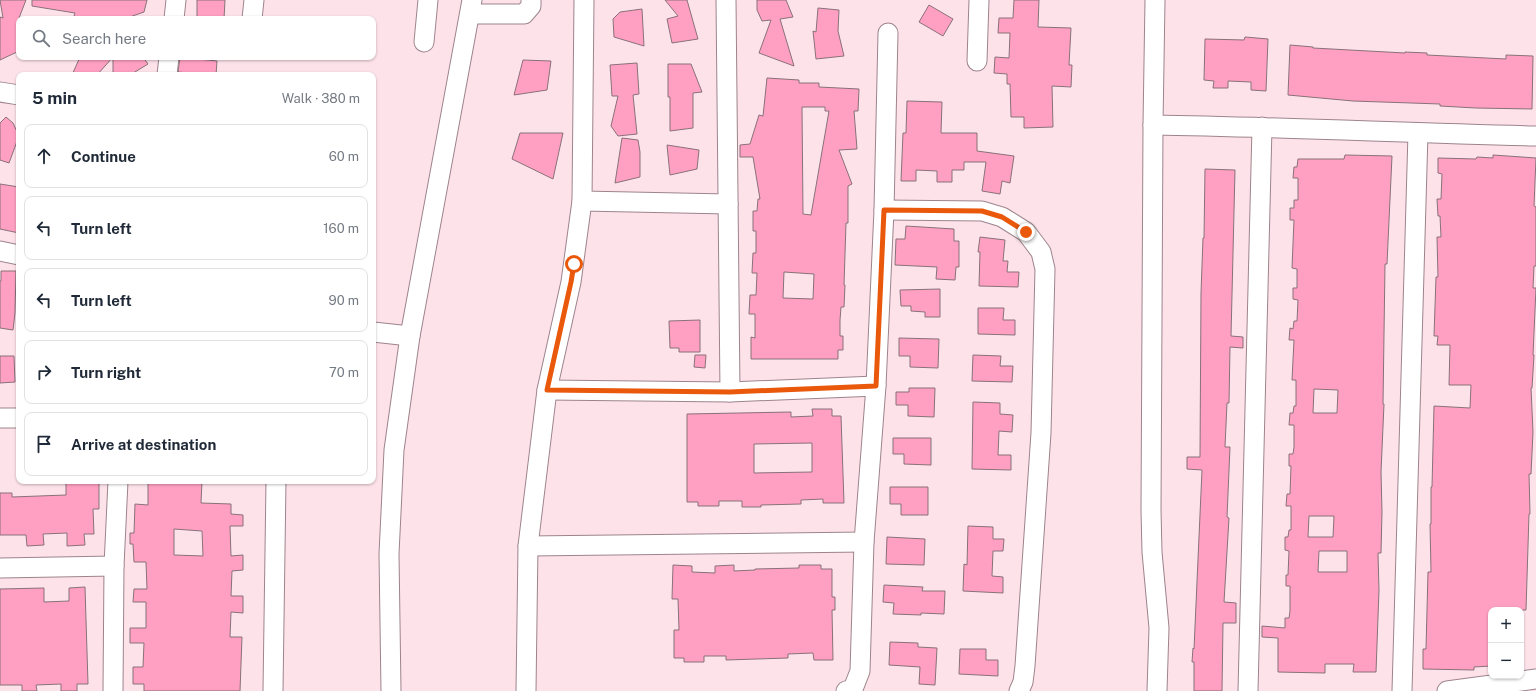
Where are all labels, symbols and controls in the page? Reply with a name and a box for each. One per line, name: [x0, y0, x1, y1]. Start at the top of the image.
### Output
search box: [16, 16, 376, 60]
icon: search: [30, 27, 52, 49]
text: Search here: [62, 30, 146, 47]
text: 5 min: [32, 88, 77, 108]
text: Walk · 380 m: [282, 91, 360, 106]
icon: ahead: [33, 145, 55, 167]
text: Continue: [71, 148, 136, 165]
text: 60 m: [329, 149, 359, 164]
icon: left: [33, 217, 55, 239]
text: Turn left: [71, 220, 132, 237]
text: 160 m: [323, 221, 359, 236]
route end: [1017, 223, 1035, 241]
route start: [565, 255, 583, 273]
icon: left: [33, 289, 55, 311]
text: Turn left: [71, 292, 132, 309]
text: 90 m: [329, 293, 359, 308]
icon: right: [33, 361, 55, 383]
text: Turn right: [71, 364, 141, 381]
text: 70 m: [329, 365, 359, 380]
icon: arrive: [33, 433, 55, 455]
text: Arrive at destination: [71, 436, 216, 453]
map controls: [1488, 607, 1524, 679]
button: +: [1488, 607, 1524, 643]
button: −: [1488, 643, 1524, 679]

